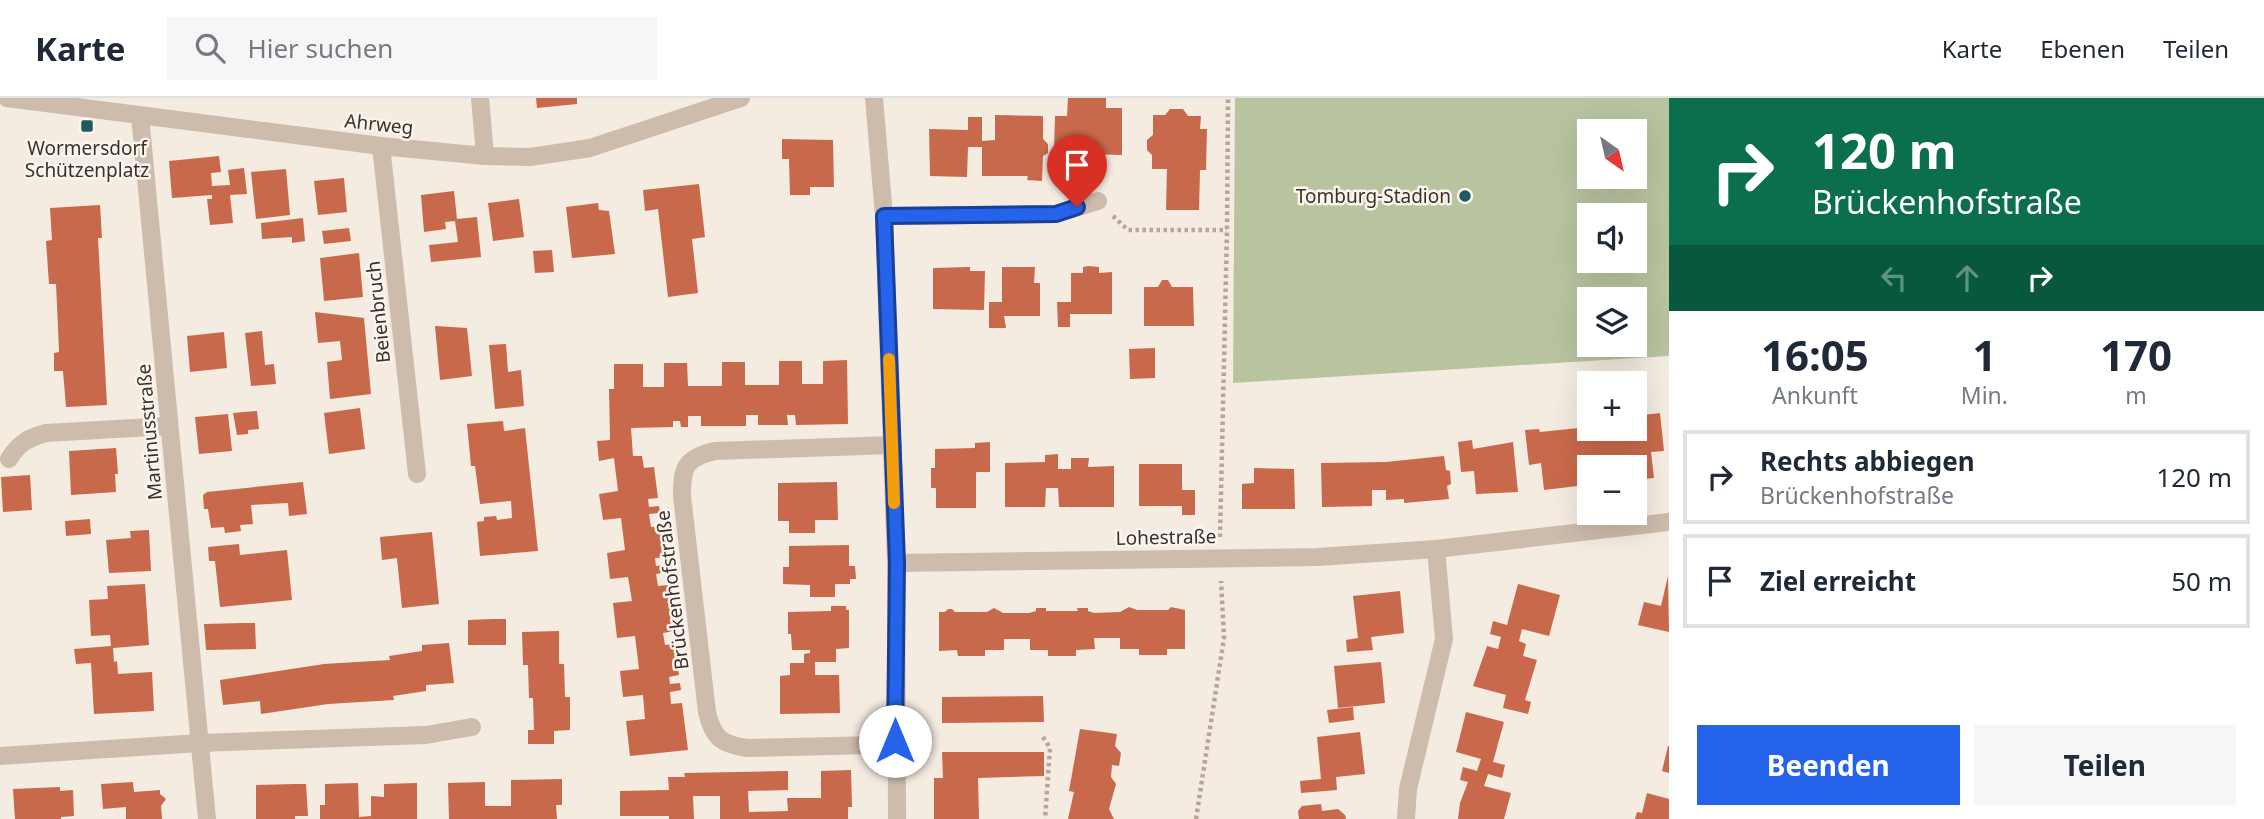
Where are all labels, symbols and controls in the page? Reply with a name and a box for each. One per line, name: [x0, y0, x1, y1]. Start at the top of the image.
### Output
search box: [167, 17, 657, 80]
text: Karte: [35, 26, 125, 71]
icon: search: [191, 29, 229, 67]
text: Hier suchen: [247, 30, 393, 66]
text: Karte: [1942, 32, 2002, 65]
text: Ebenen: [2040, 32, 2125, 65]
text: Teilen: [2163, 32, 2229, 65]
street label: Ahrweg: [343, 107, 415, 141]
text: 120 m: [1812, 117, 1957, 183]
marker: Wormersdorf Schützenplatz: [79, 118, 95, 134]
north arrow: [1577, 119, 1647, 189]
map controls: [1577, 119, 1647, 525]
icon: right: [1697, 126, 1788, 217]
place label: Wormersdorf Schützenplatz: [25, 135, 149, 183]
pin: [1047, 135, 1107, 207]
icon: arrive: [1058, 146, 1096, 184]
text: Brückenhofstraße: [1812, 180, 2082, 223]
place label: Tomburg-Stadion: [1296, 183, 1451, 209]
marker: Tomburg-Stadion: [1457, 188, 1473, 204]
button: sound: [1577, 203, 1647, 273]
icon: left: [1875, 259, 1913, 297]
icon: ahead: [1948, 259, 1986, 297]
icon: right: [2021, 259, 2059, 297]
street label: Beienbruch: [360, 260, 396, 364]
button: layers: [1577, 287, 1647, 357]
text: 16:05: [1761, 326, 1869, 383]
text: 1: [1972, 326, 1996, 383]
text: 170: [2100, 326, 2172, 383]
street label: Martinusstraße: [130, 363, 168, 501]
button: +: [1577, 371, 1647, 441]
text: Ankunft: [1772, 379, 1858, 411]
text: Min.: [1961, 379, 2008, 411]
text: m: [2125, 379, 2147, 411]
text: Rechts abbiegen: [1760, 443, 1975, 479]
button: −: [1577, 455, 1647, 525]
icon: right: [1701, 458, 1739, 496]
text: 120 m: [2156, 459, 2232, 495]
text: Brückenhofstraße: [1760, 479, 1954, 511]
street label: Brückenhofstraße: [649, 509, 695, 671]
street label: Lohestraße: [1115, 523, 1217, 551]
icon: arrive: [1701, 562, 1739, 600]
text: Ziel erreicht: [1760, 563, 1916, 599]
text: 50 m: [2171, 563, 2232, 599]
position arrow: [858, 704, 932, 778]
button: Beenden: [1697, 725, 1960, 805]
button: Teilen: [1974, 725, 2236, 805]

